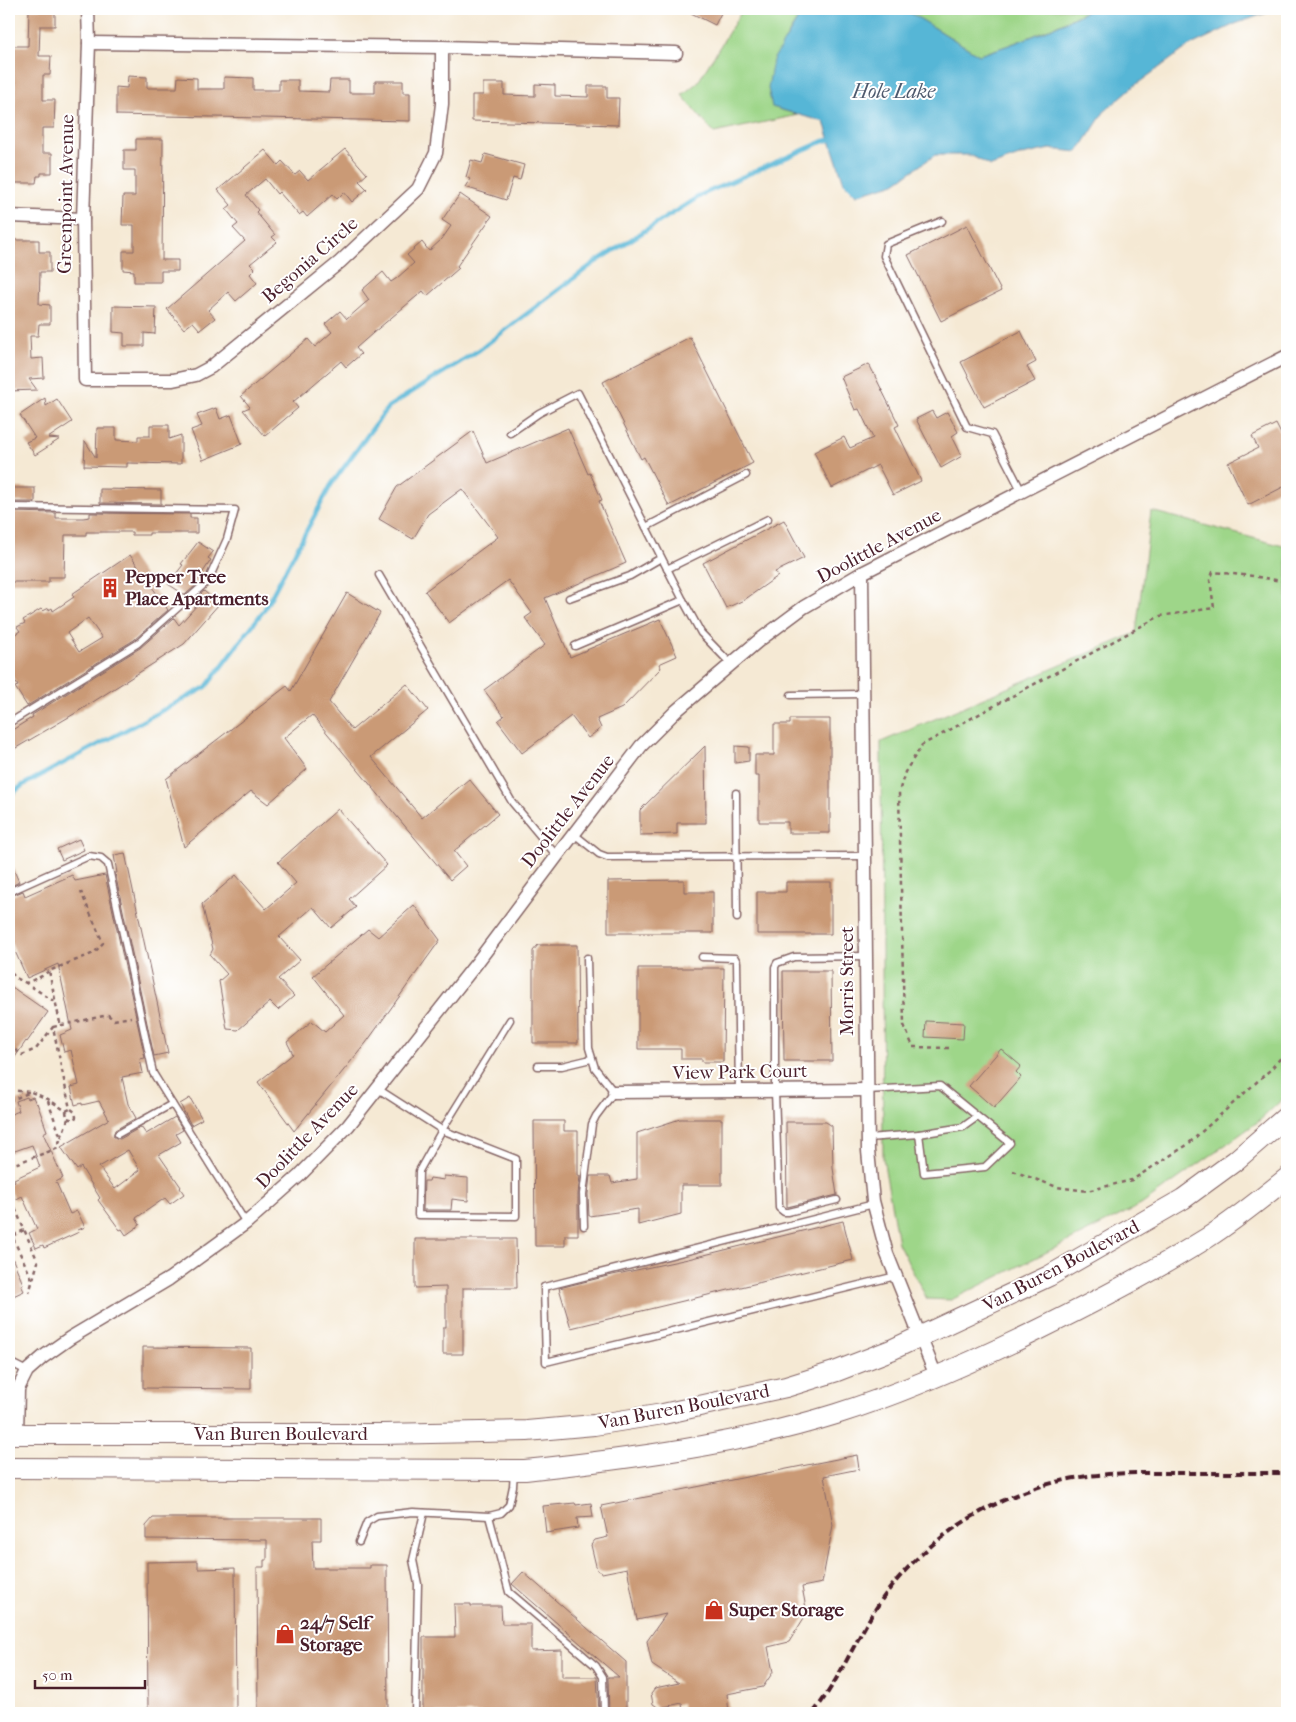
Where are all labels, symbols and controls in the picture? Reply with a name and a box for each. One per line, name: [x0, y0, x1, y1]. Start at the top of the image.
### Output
water label: Hole Lake: [852, 80, 936, 103]
street label: Greenpoint Avenue: [54, 114, 78, 274]
street label: Begonia Circle: [258, 212, 362, 308]
street label: Doolittle Avenue: [813, 504, 945, 588]
place label: Pepper Tree Place Apartments: [125, 566, 269, 610]
building icon: Pepper Tree Place Apartments: [99, 577, 121, 599]
street label: Doolittle Avenue: [517, 750, 619, 872]
street label: Morris Street: [836, 926, 858, 1036]
street label: View Park Court: [671, 1060, 808, 1084]
street label: Doolittle Avenue: [251, 1079, 363, 1193]
street label: Van Buren Boulevard: [978, 1215, 1143, 1317]
street label: Van Buren Boulevard: [596, 1379, 772, 1435]
street label: Van Buren Boulevard: [193, 1423, 369, 1445]
shop icon: Super Storage: [703, 1599, 725, 1621]
place label: Super Storage: [729, 1599, 844, 1621]
place label: 24/7 Self Storage: [300, 1612, 374, 1656]
shop icon: 24/7 Self Storage: [274, 1623, 296, 1645]
scale bar: [35, 1657, 145, 1689]
text: 50 m: [42, 1666, 73, 1684]

